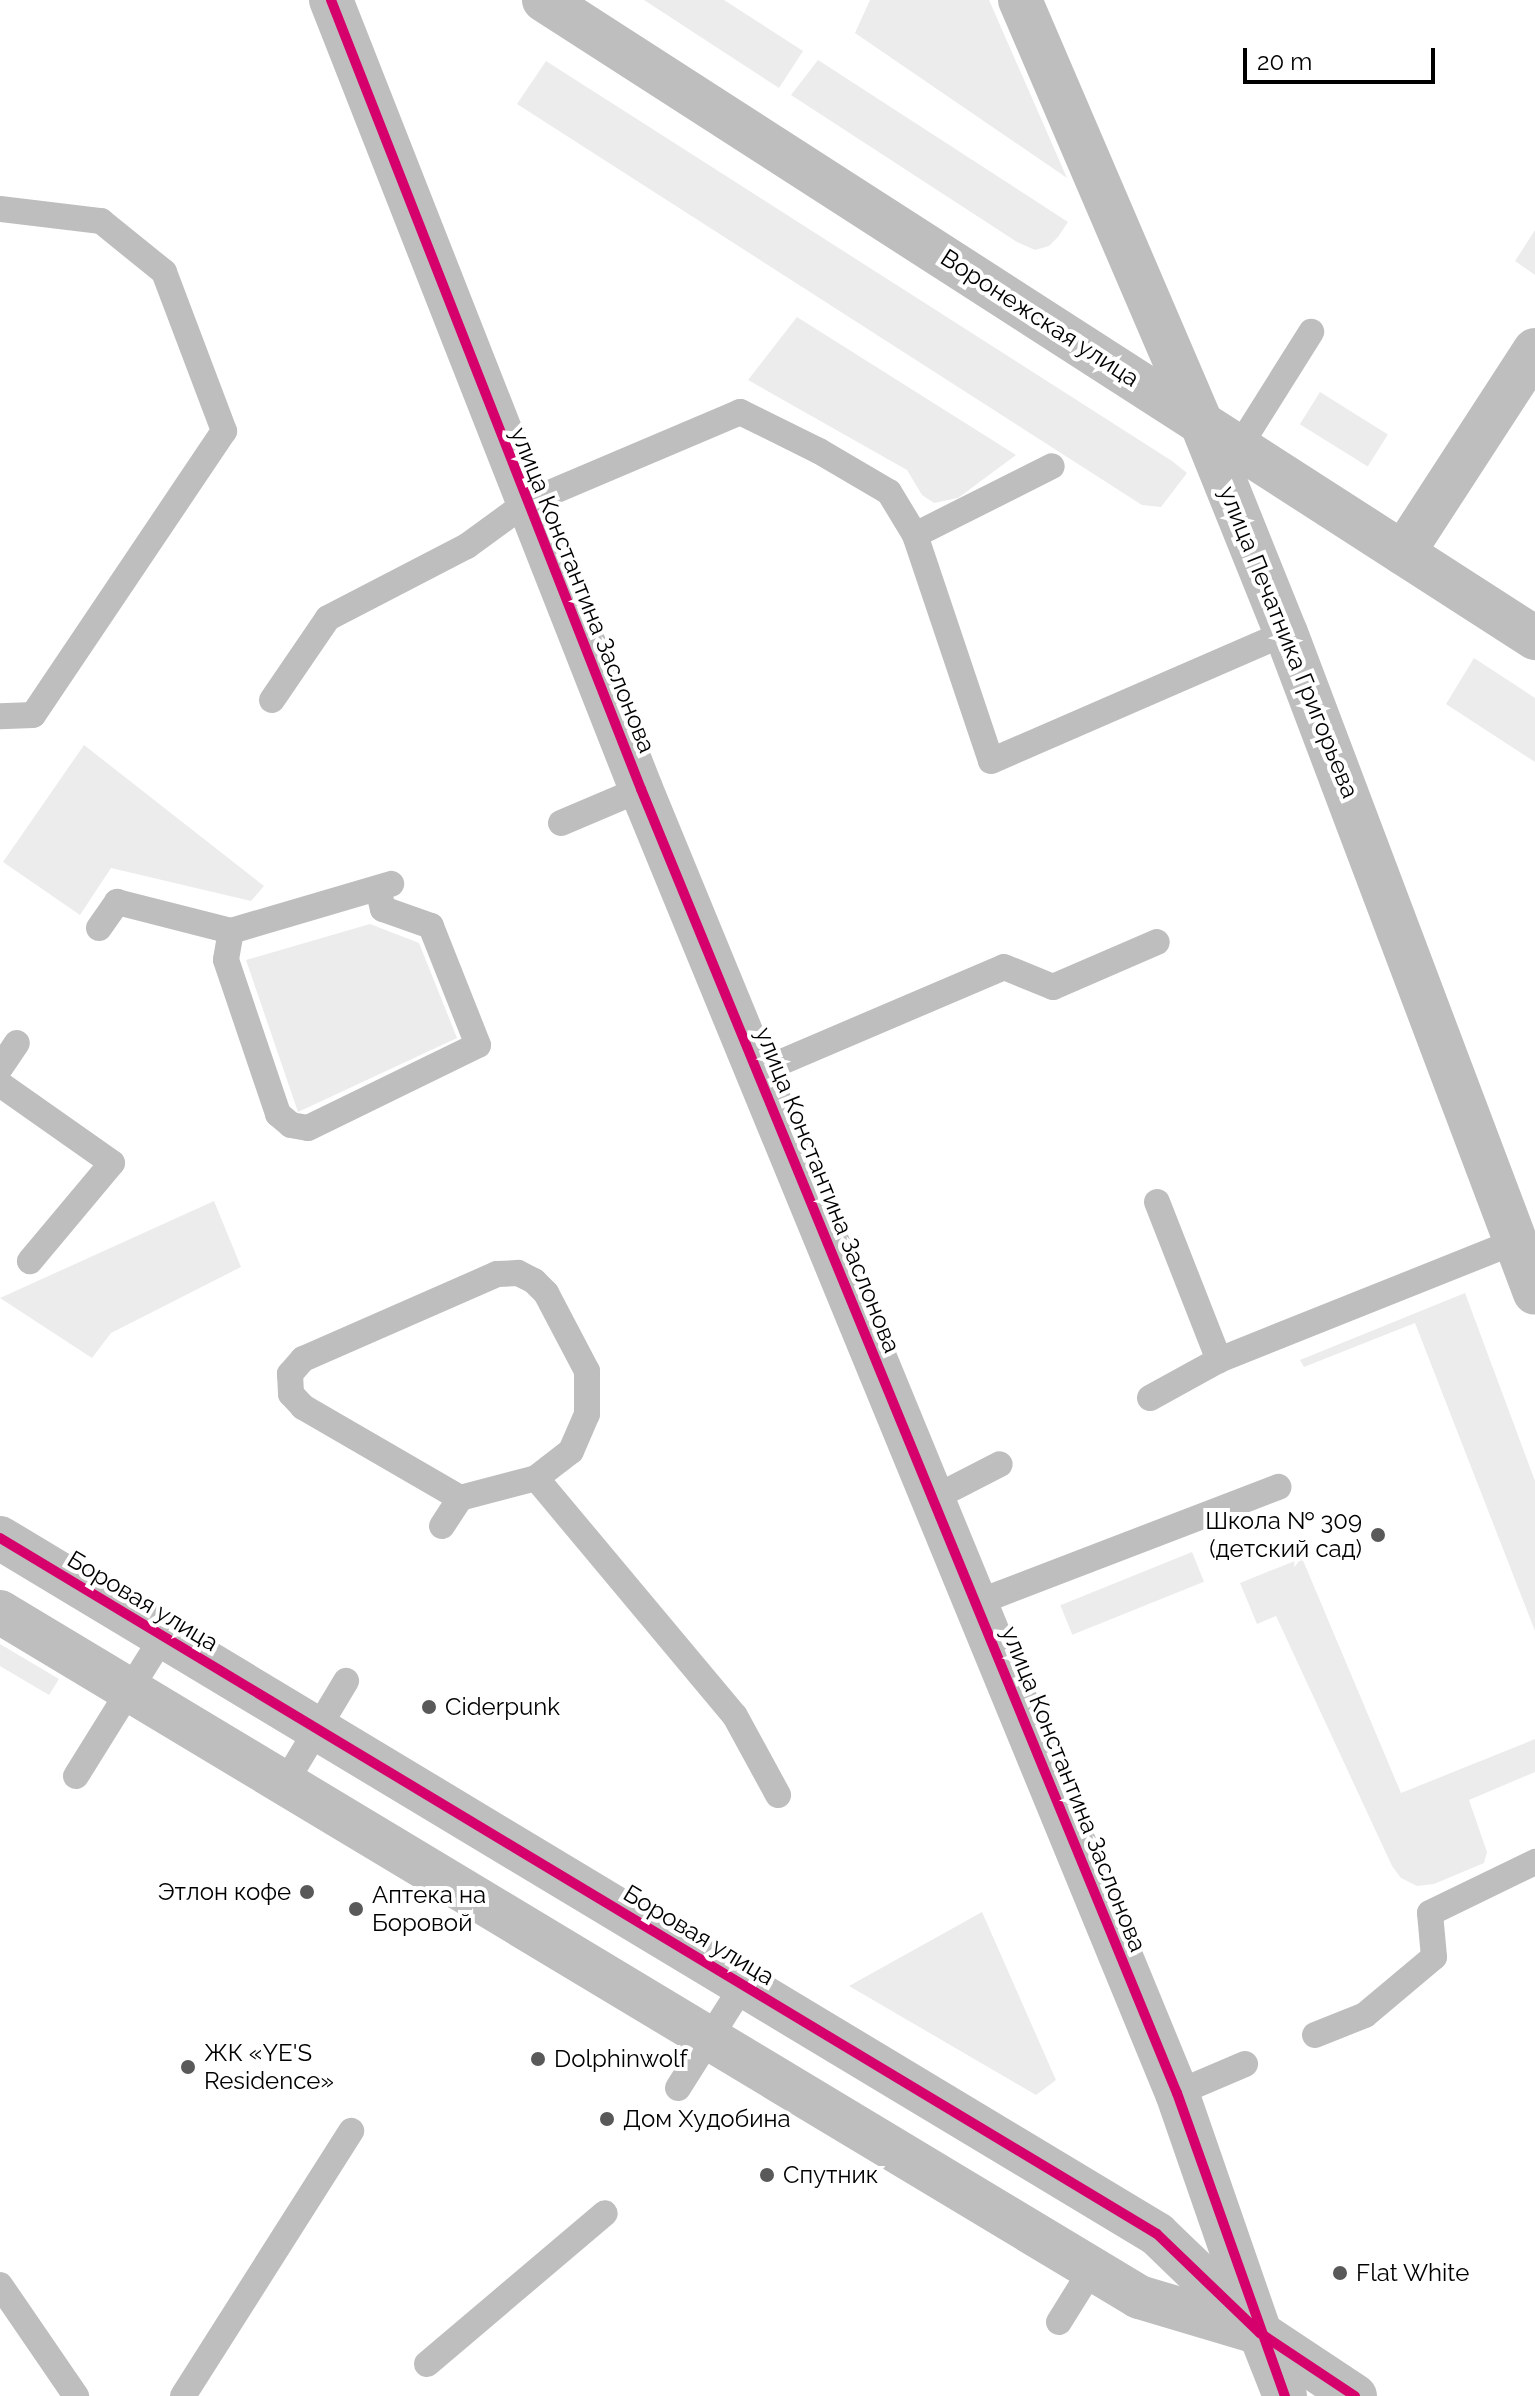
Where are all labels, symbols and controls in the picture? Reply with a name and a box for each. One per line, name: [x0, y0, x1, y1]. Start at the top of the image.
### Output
scale bar: [1247, 32, 1439, 82]
text: 20 m: [1257, 47, 1312, 76]
street label: Воронежская улица: [935, 243, 1145, 393]
street label: улица Константина Заслонова: [504, 423, 662, 757]
street label: улица Печатника Григорьева: [1213, 482, 1365, 802]
street label: улица Константина Заслонова: [749, 1023, 907, 1357]
place label: Школа № 309 (детский сад): [1205, 1507, 1362, 1563]
marker: Школа № 309 (детский сад): [1369, 1526, 1387, 1544]
street label: Боровая улица: [62, 1545, 224, 1657]
street label: улица Константина Заслонова: [995, 1622, 1153, 1956]
place label: Ciderpunk: [445, 1693, 560, 1721]
marker: Ciderpunk: [420, 1698, 438, 1716]
place label: Этлон кофе: [157, 1878, 291, 1906]
street label: Боровая улица: [618, 1879, 780, 1991]
place label: Аптека на Боровой: [372, 1881, 486, 1937]
marker: Этлон кофе: [298, 1883, 316, 1901]
marker: Аптека на Боровой: [347, 1900, 365, 1918]
place label: ЖК «YE'S Residence»: [204, 2039, 334, 2095]
place label: Dolphinwolf: [554, 2045, 688, 2073]
marker: Dolphinwolf: [529, 2050, 547, 2068]
marker: ЖК «YE'S Residence»: [179, 2058, 197, 2076]
place label: Дом Худобина: [623, 2105, 790, 2133]
marker: Дом Худобина: [598, 2110, 616, 2128]
place label: Спутник: [783, 2161, 878, 2189]
marker: Спутник: [758, 2166, 776, 2184]
place label: Flat White: [1356, 2259, 1470, 2287]
marker: Flat White: [1331, 2264, 1349, 2282]

